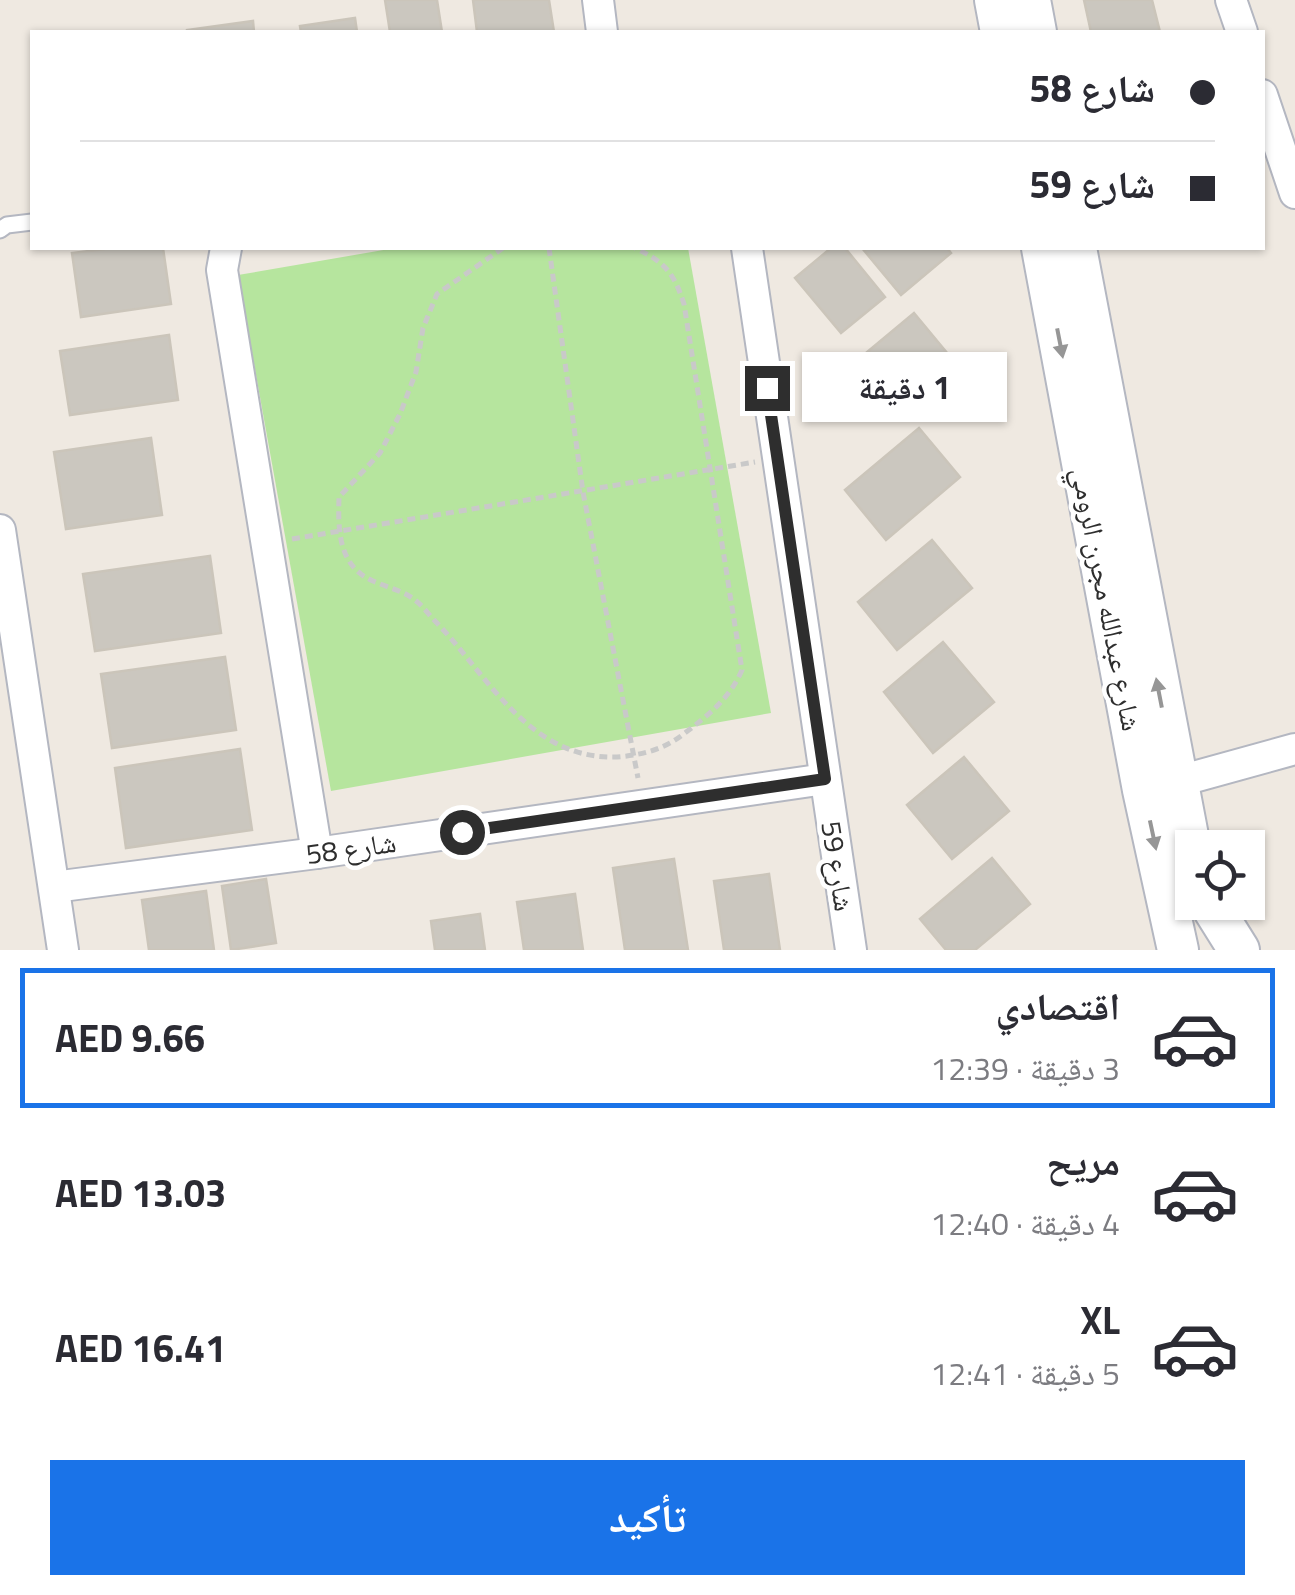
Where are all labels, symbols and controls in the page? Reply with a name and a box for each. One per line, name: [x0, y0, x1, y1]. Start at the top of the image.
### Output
text: شارع 58: [1029, 59, 1155, 117]
text: شارع 59: [1029, 155, 1155, 213]
one-way arrow: [1052, 328, 1068, 359]
callout: 1 دقيقة: [802, 353, 1007, 423]
text: 1 دقيقة: [858, 363, 951, 411]
route end: [745, 366, 790, 411]
street label: شارع عبدالله مجرن الرومي: [1059, 463, 1154, 735]
one-way arrow: [1151, 677, 1166, 708]
route start: [440, 810, 485, 855]
street label: شارع 59: [810, 818, 867, 914]
street label: شارع 58: [303, 820, 399, 875]
one-way arrow: [1145, 820, 1161, 851]
map controls: [1175, 830, 1265, 920]
button: locate: [1175, 830, 1265, 920]
text: اقتصادي: [996, 977, 1120, 1035]
icon: car: [1150, 993, 1240, 1083]
text: AED 9.66: [55, 1009, 205, 1067]
text: 3 دقيقة · 12:39: [930, 1044, 1120, 1092]
text: مريح: [1046, 1132, 1120, 1190]
icon: car: [1150, 1148, 1240, 1238]
text: AED 13.03: [55, 1164, 226, 1222]
text: 4 دقيقة · 12:40: [930, 1199, 1120, 1247]
text: XL: [1080, 1291, 1120, 1349]
icon: car: [1150, 1303, 1240, 1393]
text: AED 16.41: [55, 1319, 226, 1377]
text: 5 دقيقة · 12:41: [930, 1349, 1120, 1397]
button: تأكيد: [50, 1460, 1245, 1575]

